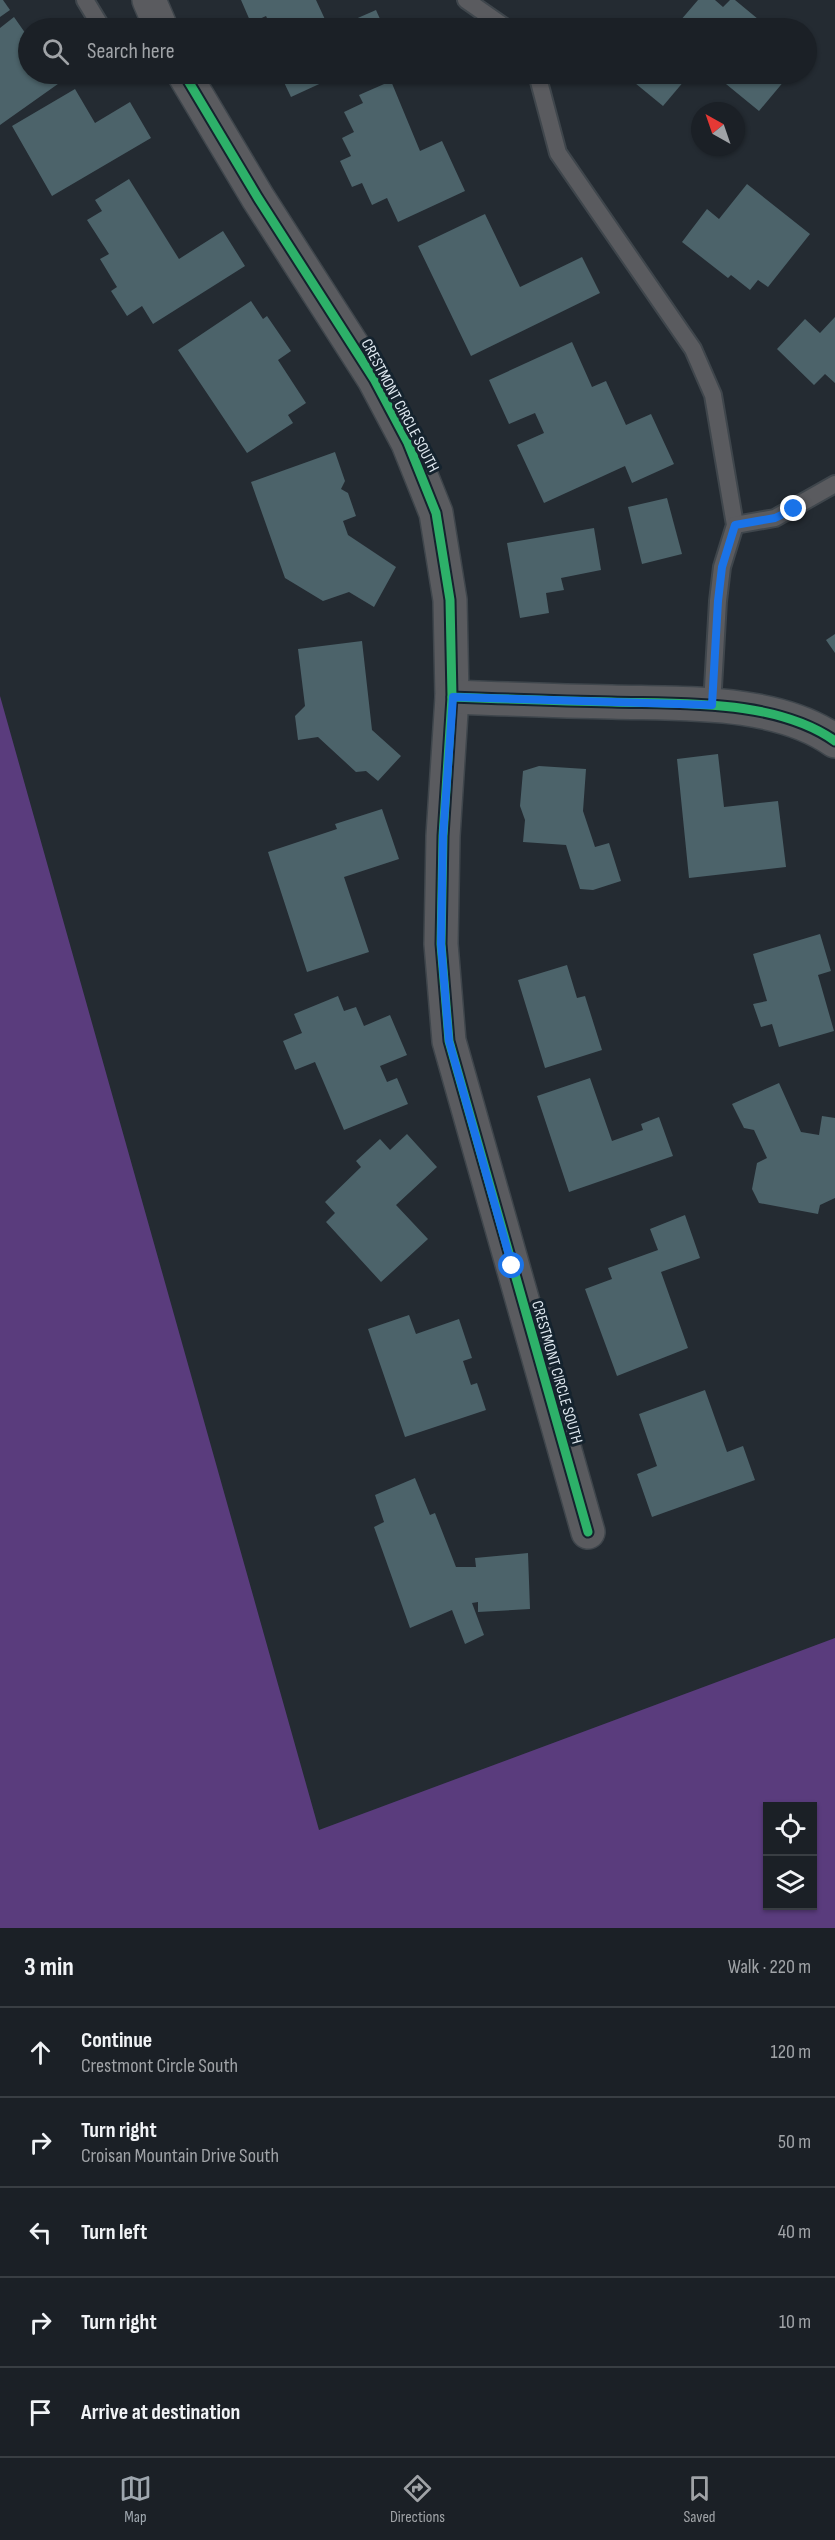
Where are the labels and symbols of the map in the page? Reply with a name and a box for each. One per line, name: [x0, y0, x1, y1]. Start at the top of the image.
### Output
north arrow: [691, 102, 745, 156]
street label: CRESTMONT CIRCLE SOUTH: [357, 336, 443, 475]
route end: [780, 495, 806, 521]
route start: [498, 1252, 524, 1278]
street label: CRESTMONT CIRCLE SOUTH: [527, 1299, 586, 1446]

